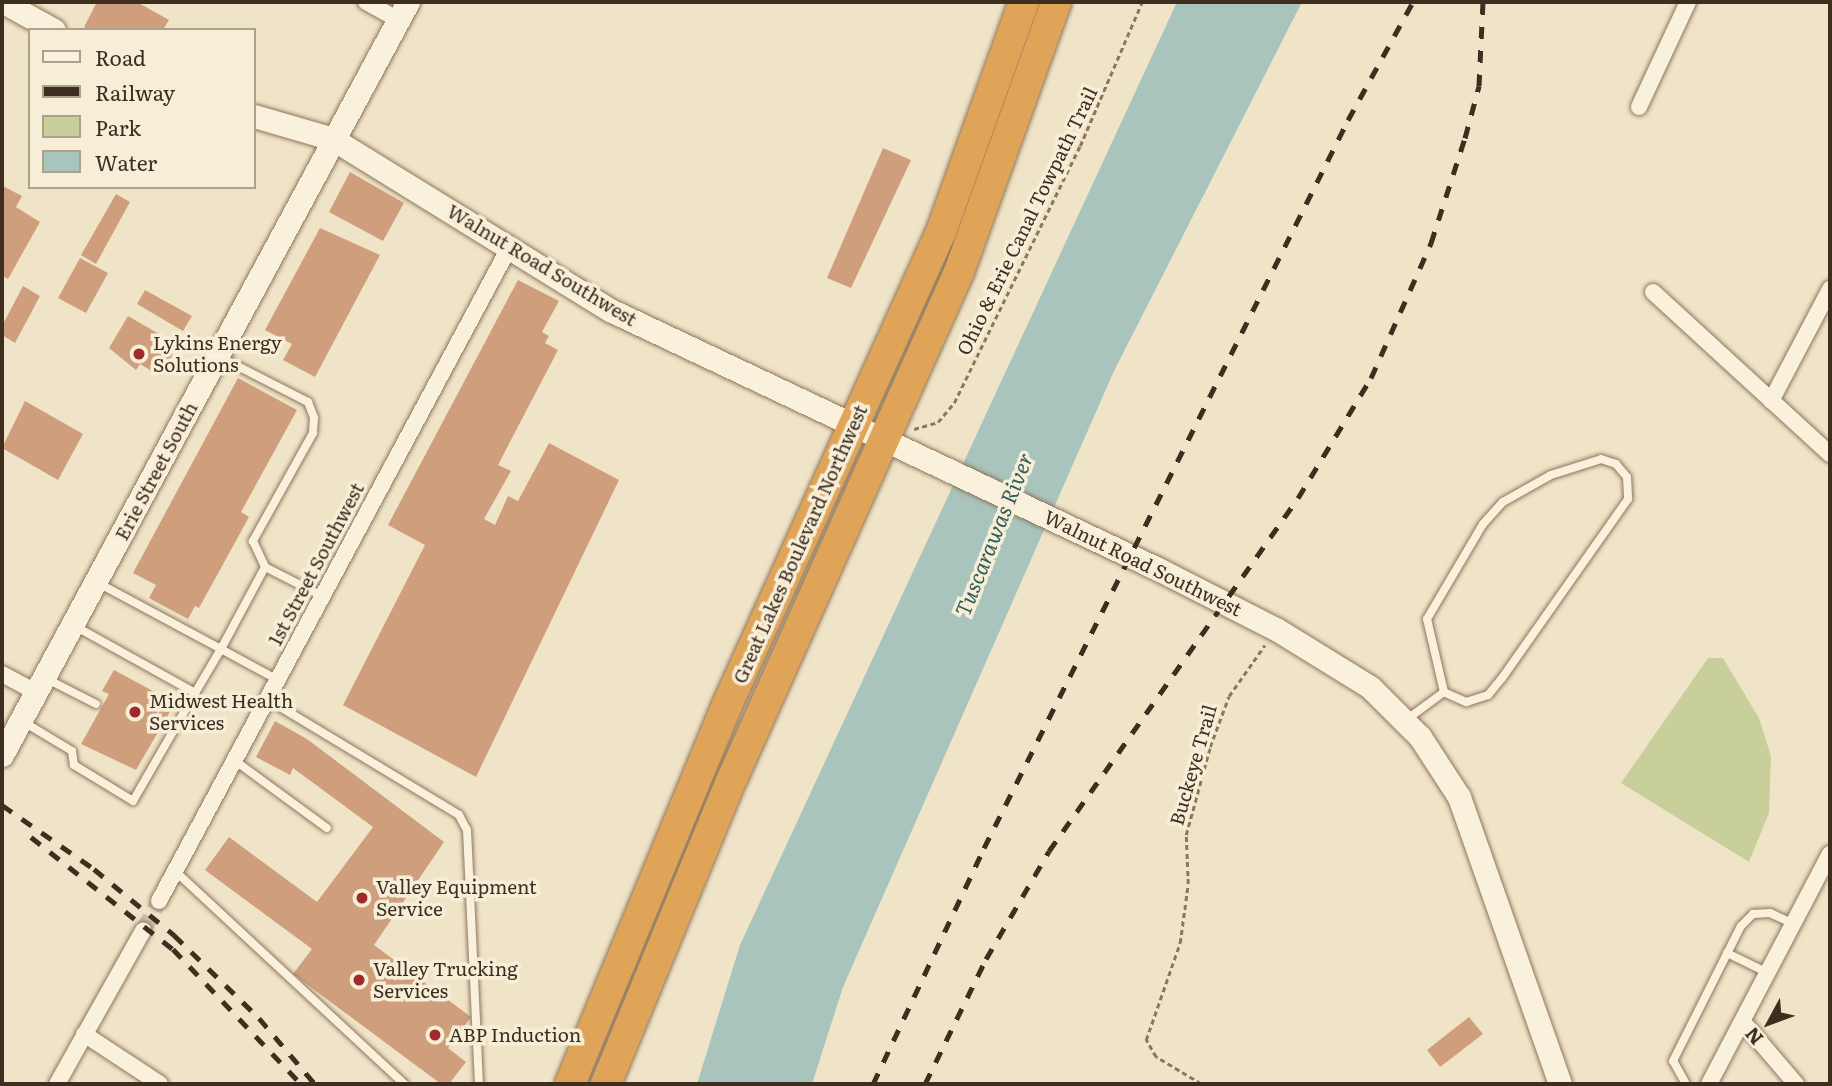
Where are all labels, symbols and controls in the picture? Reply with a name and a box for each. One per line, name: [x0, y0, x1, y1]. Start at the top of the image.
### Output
legend: [28, 28, 256, 189]
text: Road: [95, 41, 146, 72]
text: Railway: [95, 76, 175, 107]
street label: Ohio & Erie Canal Towpath Trail: [952, 83, 1102, 359]
text: Park: [95, 111, 141, 142]
text: Water: [95, 146, 157, 177]
street label: Walnut Road Southwest: [443, 199, 641, 331]
place label: Lykins Energy Solutions: [153, 332, 282, 376]
marker: Lykins Energy Solutions: [131, 346, 147, 362]
street label: Erie Street South: [110, 398, 202, 544]
street label: Great Lakes Boulevard Northwest: [728, 401, 872, 687]
water label: Tuscarawas River: [949, 449, 1037, 619]
street label: 1st Street Southwest: [263, 479, 369, 649]
street label: Walnut Road Southwest: [1040, 505, 1246, 621]
place label: Midwest Health Services: [149, 690, 293, 734]
street label: Buckeye Trail: [1165, 702, 1221, 828]
marker: Midwest Health Services: [127, 704, 143, 720]
place label: Valley Equipment Service: [376, 876, 537, 920]
marker: Valley Equipment Service: [354, 890, 370, 906]
place label: Valley Trucking Services: [373, 958, 518, 1002]
marker: Valley Trucking Services: [351, 972, 367, 988]
north arrow: [1734, 988, 1804, 1058]
text: N: [1737, 1022, 1769, 1052]
place label: ABP Induction: [449, 1024, 581, 1046]
marker: ABP Induction: [427, 1027, 443, 1043]

